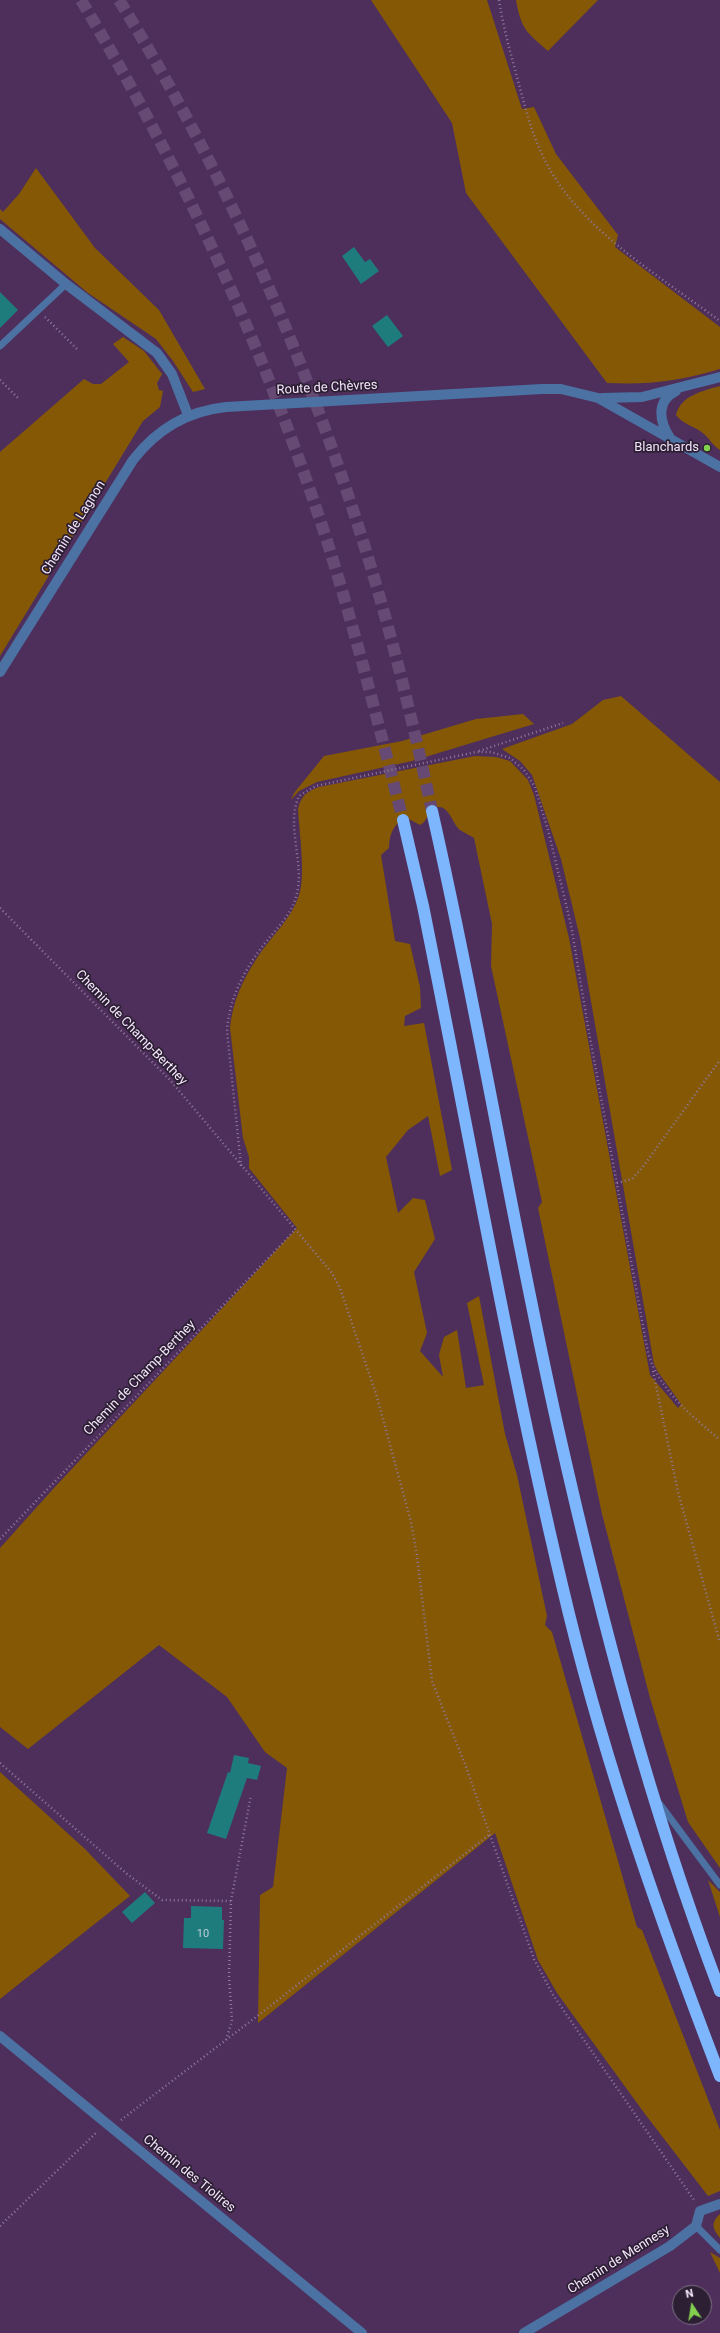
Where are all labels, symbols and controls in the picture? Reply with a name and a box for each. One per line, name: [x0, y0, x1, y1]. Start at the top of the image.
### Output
street label: Route de Chèvres: [276, 378, 378, 398]
place label: Blanchards: [634, 440, 699, 456]
marker: Blanchards: [702, 443, 712, 453]
street label: Chemin de Lagnon: [39, 478, 109, 578]
street label: Chemin de Champ-Berthey: [72, 967, 190, 1089]
street label: Chemin de Champ-Berthey: [81, 1317, 199, 1439]
house number: 10: [197, 1927, 209, 1941]
street label: Chemin des Tiolires: [140, 2132, 238, 2216]
street label: Chemin de Mennesy: [565, 2222, 673, 2298]
north arrow: [672, 2285, 712, 2325]
text: N: [684, 2287, 695, 2301]

